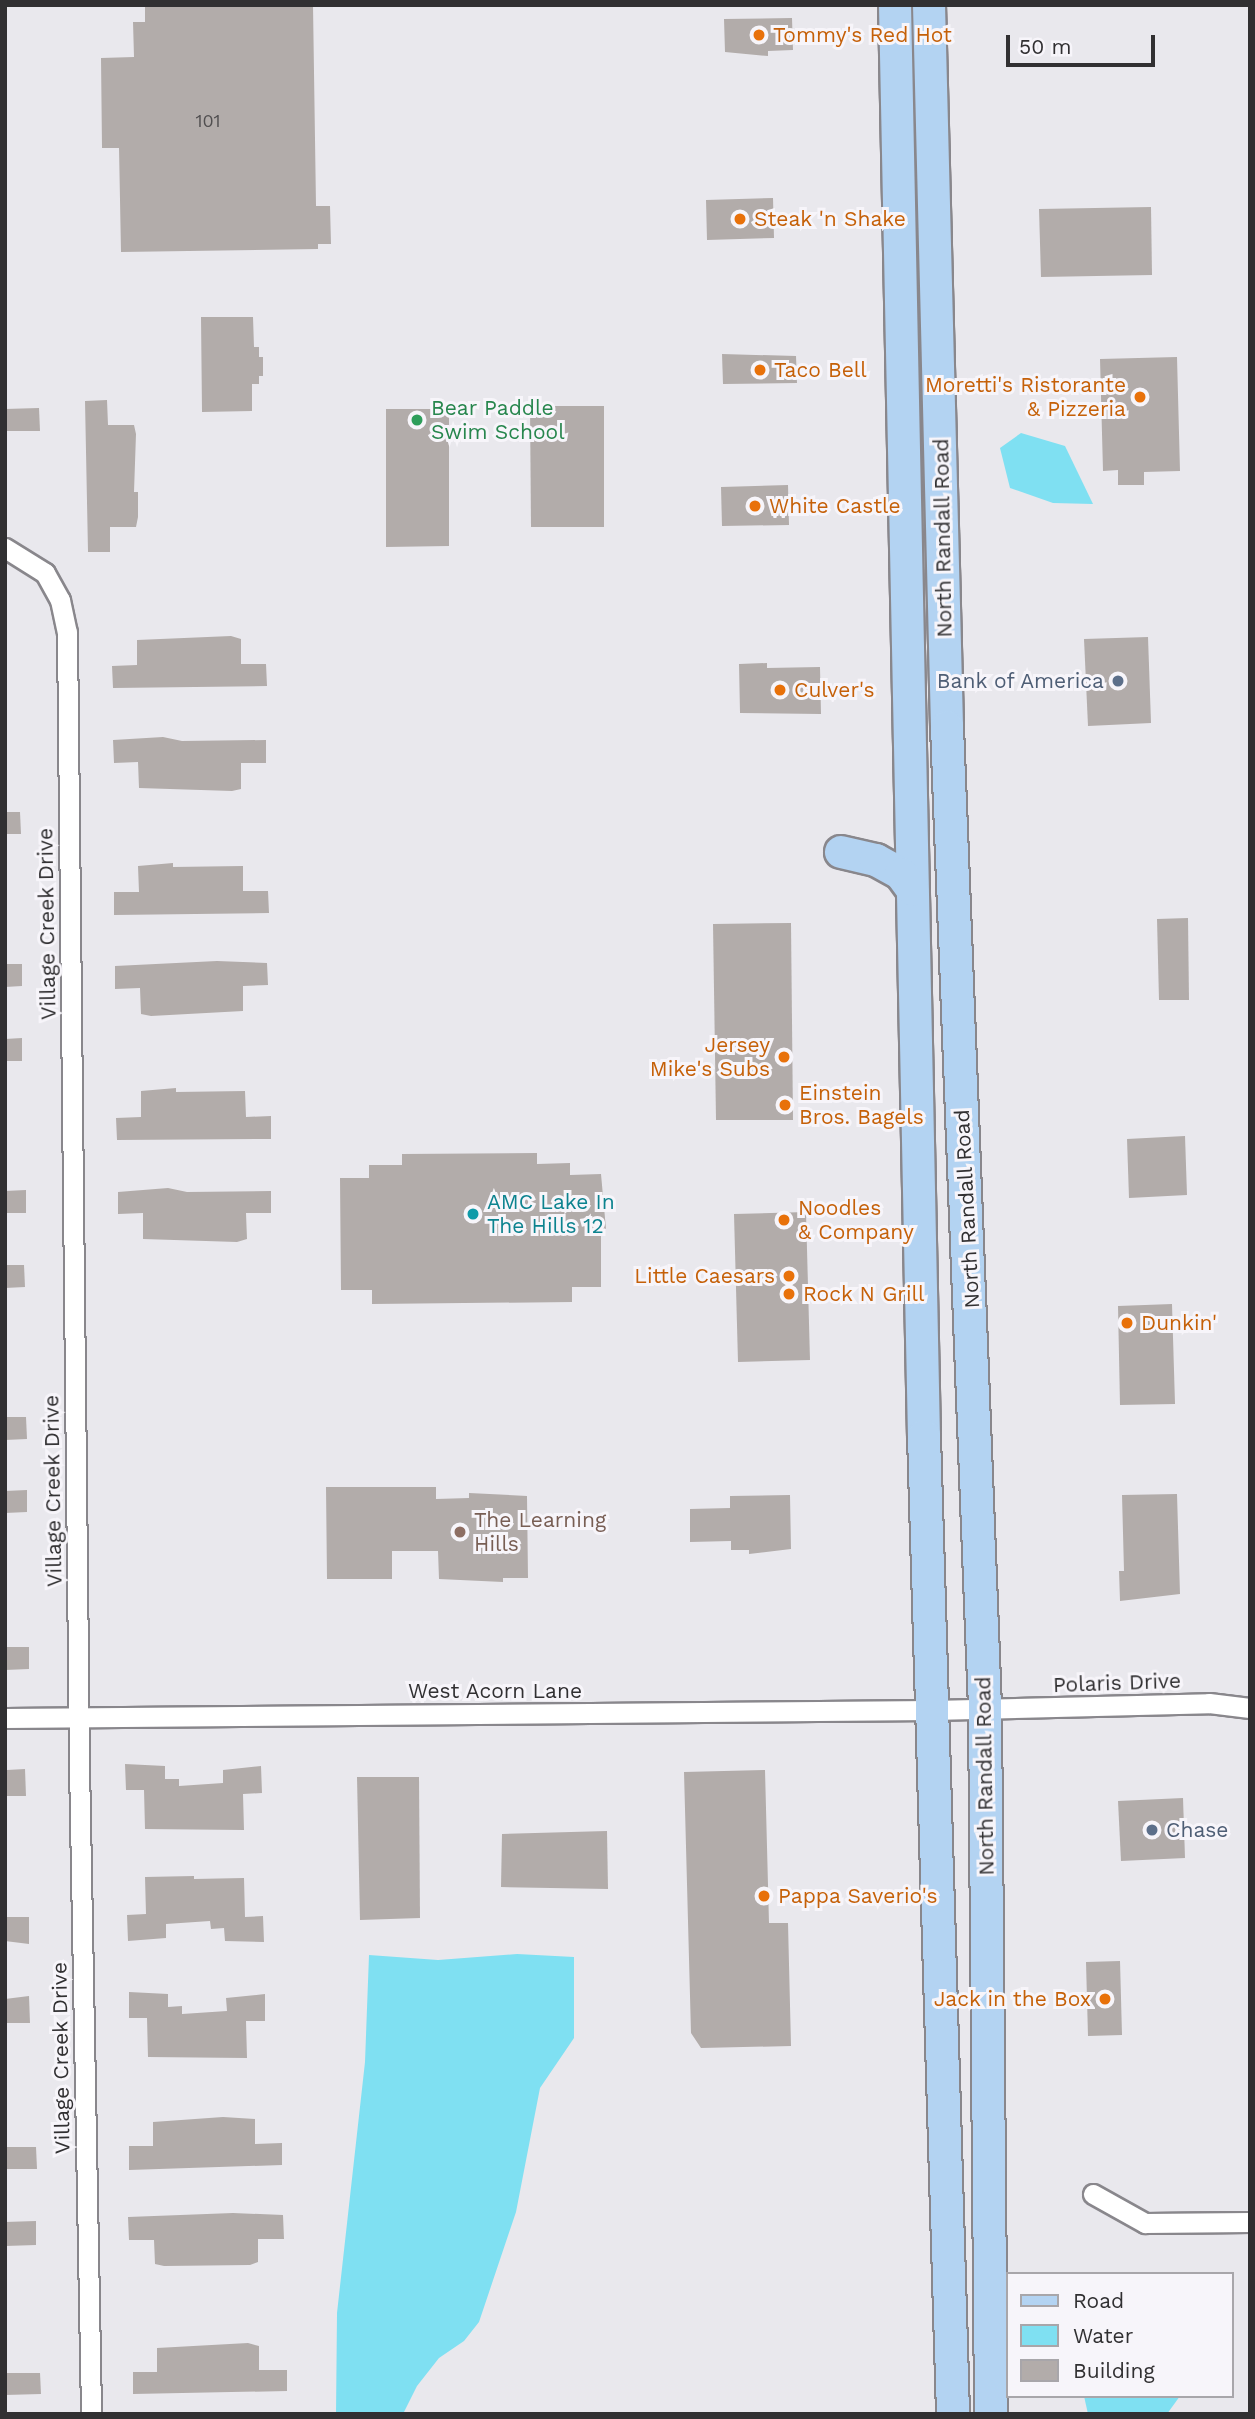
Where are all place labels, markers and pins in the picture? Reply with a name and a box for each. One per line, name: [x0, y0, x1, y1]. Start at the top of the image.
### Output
place label: Tommy's Red Hot: [773, 22, 952, 48]
marker: Tommy's Red Hot: [751, 27, 767, 43]
place label: Steak 'n Shake: [754, 206, 906, 232]
marker: Steak 'n Shake: [732, 211, 748, 227]
place label: Taco Bell: [774, 357, 867, 383]
marker: Taco Bell: [752, 362, 768, 378]
place label: Moretti's Ristorante & Pizzeria: [925, 372, 1126, 422]
marker: Moretti's Ristorante & Pizzeria: [1132, 389, 1148, 405]
place label: Bear Paddle Swim School: [431, 395, 565, 445]
marker: Bear Paddle Swim School: [409, 412, 425, 428]
place label: White Castle: [769, 493, 901, 519]
marker: White Castle: [747, 498, 763, 514]
place label: Bank of America: [935, 668, 1104, 694]
marker: Bank of America: [1110, 673, 1126, 689]
place label: Culver's: [794, 677, 875, 703]
marker: Culver's: [772, 682, 788, 698]
place label: Jersey Mike's Subs: [650, 1032, 770, 1082]
marker: Jersey Mike's Subs: [776, 1049, 792, 1065]
place label: Einstein Bros. Bagels: [799, 1080, 924, 1130]
marker: Einstein Bros. Bagels: [777, 1097, 793, 1113]
place label: AMC Lake In The Hills 12: [487, 1189, 615, 1239]
place label: Noodles & Company: [798, 1195, 914, 1245]
marker: AMC Lake In The Hills 12: [465, 1206, 481, 1222]
marker: Noodles & Company: [776, 1212, 792, 1228]
place label: Little Caesars: [634, 1263, 775, 1289]
marker: Little Caesars: [781, 1268, 797, 1284]
place label: Rock N Grill: [803, 1281, 925, 1307]
marker: Rock N Grill: [781, 1286, 797, 1302]
place label: Dunkin': [1141, 1310, 1217, 1336]
marker: Dunkin': [1119, 1315, 1135, 1331]
place label: The Learning Hills: [474, 1507, 606, 1557]
marker: The Learning Hills: [452, 1524, 468, 1540]
place label: Chase: [1166, 1817, 1228, 1843]
marker: Chase: [1144, 1822, 1160, 1838]
place label: Pappa Saverio's: [778, 1883, 938, 1909]
marker: Pappa Saverio's: [756, 1888, 772, 1904]
place label: Jack in the Box: [933, 1986, 1091, 2012]
marker: Jack in the Box: [1097, 1991, 1113, 2007]

